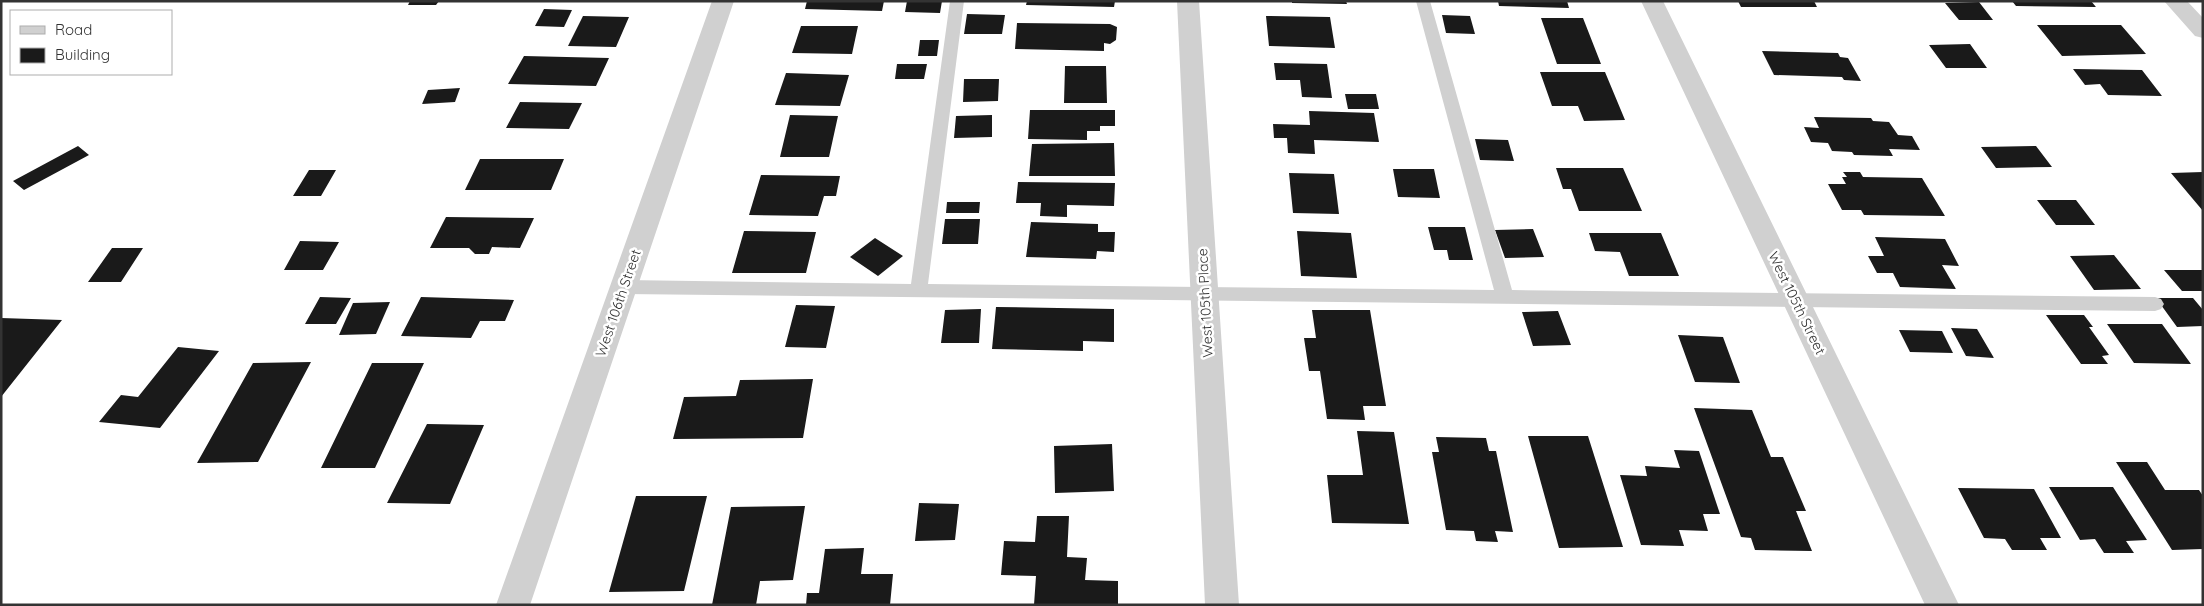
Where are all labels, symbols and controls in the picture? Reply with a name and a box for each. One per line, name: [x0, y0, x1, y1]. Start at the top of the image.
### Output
legend: [10, 10, 172, 75]
text: Road: [55, 20, 92, 39]
text: Building: [55, 45, 110, 64]
street label: West 106th Street: [591, 247, 645, 359]
street label: West 105th Place: [1193, 248, 1217, 358]
street label: West 105th Street: [1764, 249, 1830, 358]

